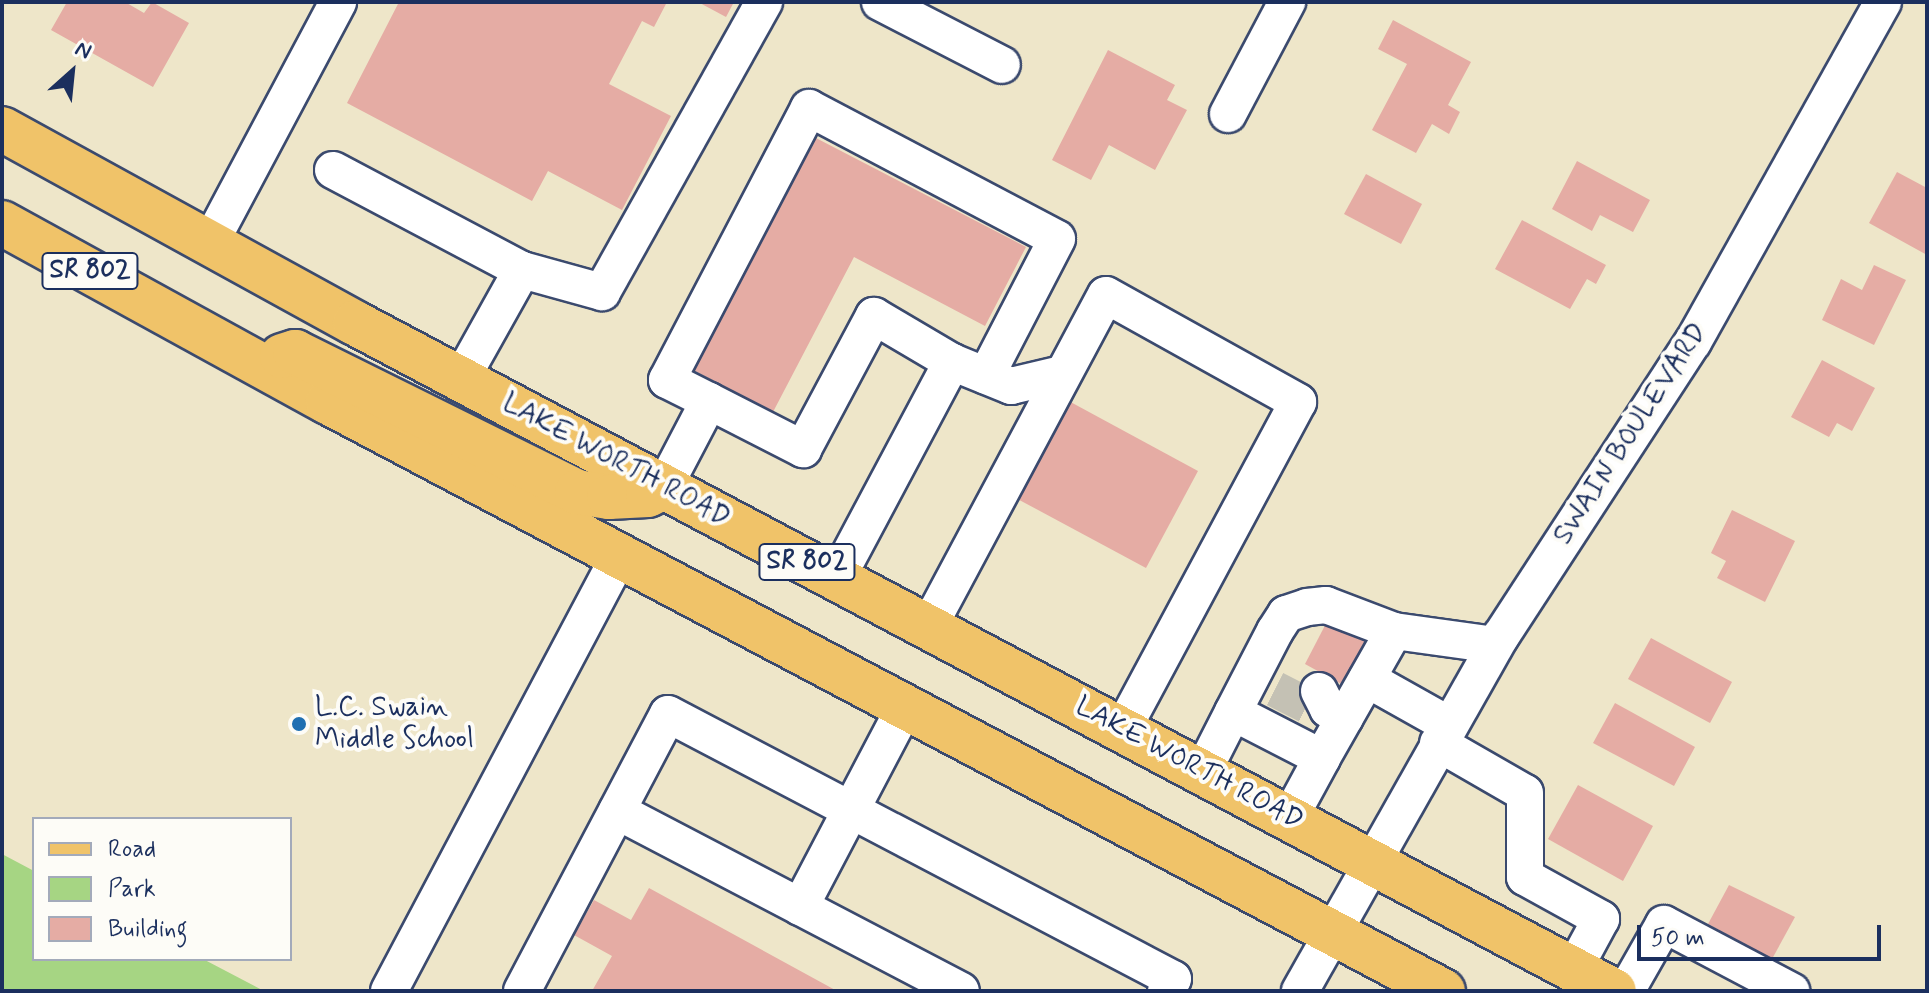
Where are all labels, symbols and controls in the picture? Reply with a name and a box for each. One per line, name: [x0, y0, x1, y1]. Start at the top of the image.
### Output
north arrow: [32, 32, 112, 112]
text: N: [70, 35, 96, 66]
road number: SR 802: [40, 249, 140, 293]
street label: SWAIN BOULEVARD: [1547, 318, 1715, 550]
street label: LAKE WORTH ROAD: [495, 386, 737, 536]
road number: SR 802: [757, 540, 857, 584]
street label: LAKE WORTH ROAD: [1068, 689, 1310, 839]
place label: L.C. Swain Middle School: [315, 691, 475, 757]
marker: L.C. Swain Middle School: [290, 715, 308, 733]
legend: [32, 817, 292, 961]
text: Road: [108, 834, 156, 865]
text: Park: [108, 874, 156, 905]
scale bar: [1641, 909, 1885, 959]
text: Building: [108, 914, 188, 945]
text: 50 m: [1651, 923, 1705, 954]

